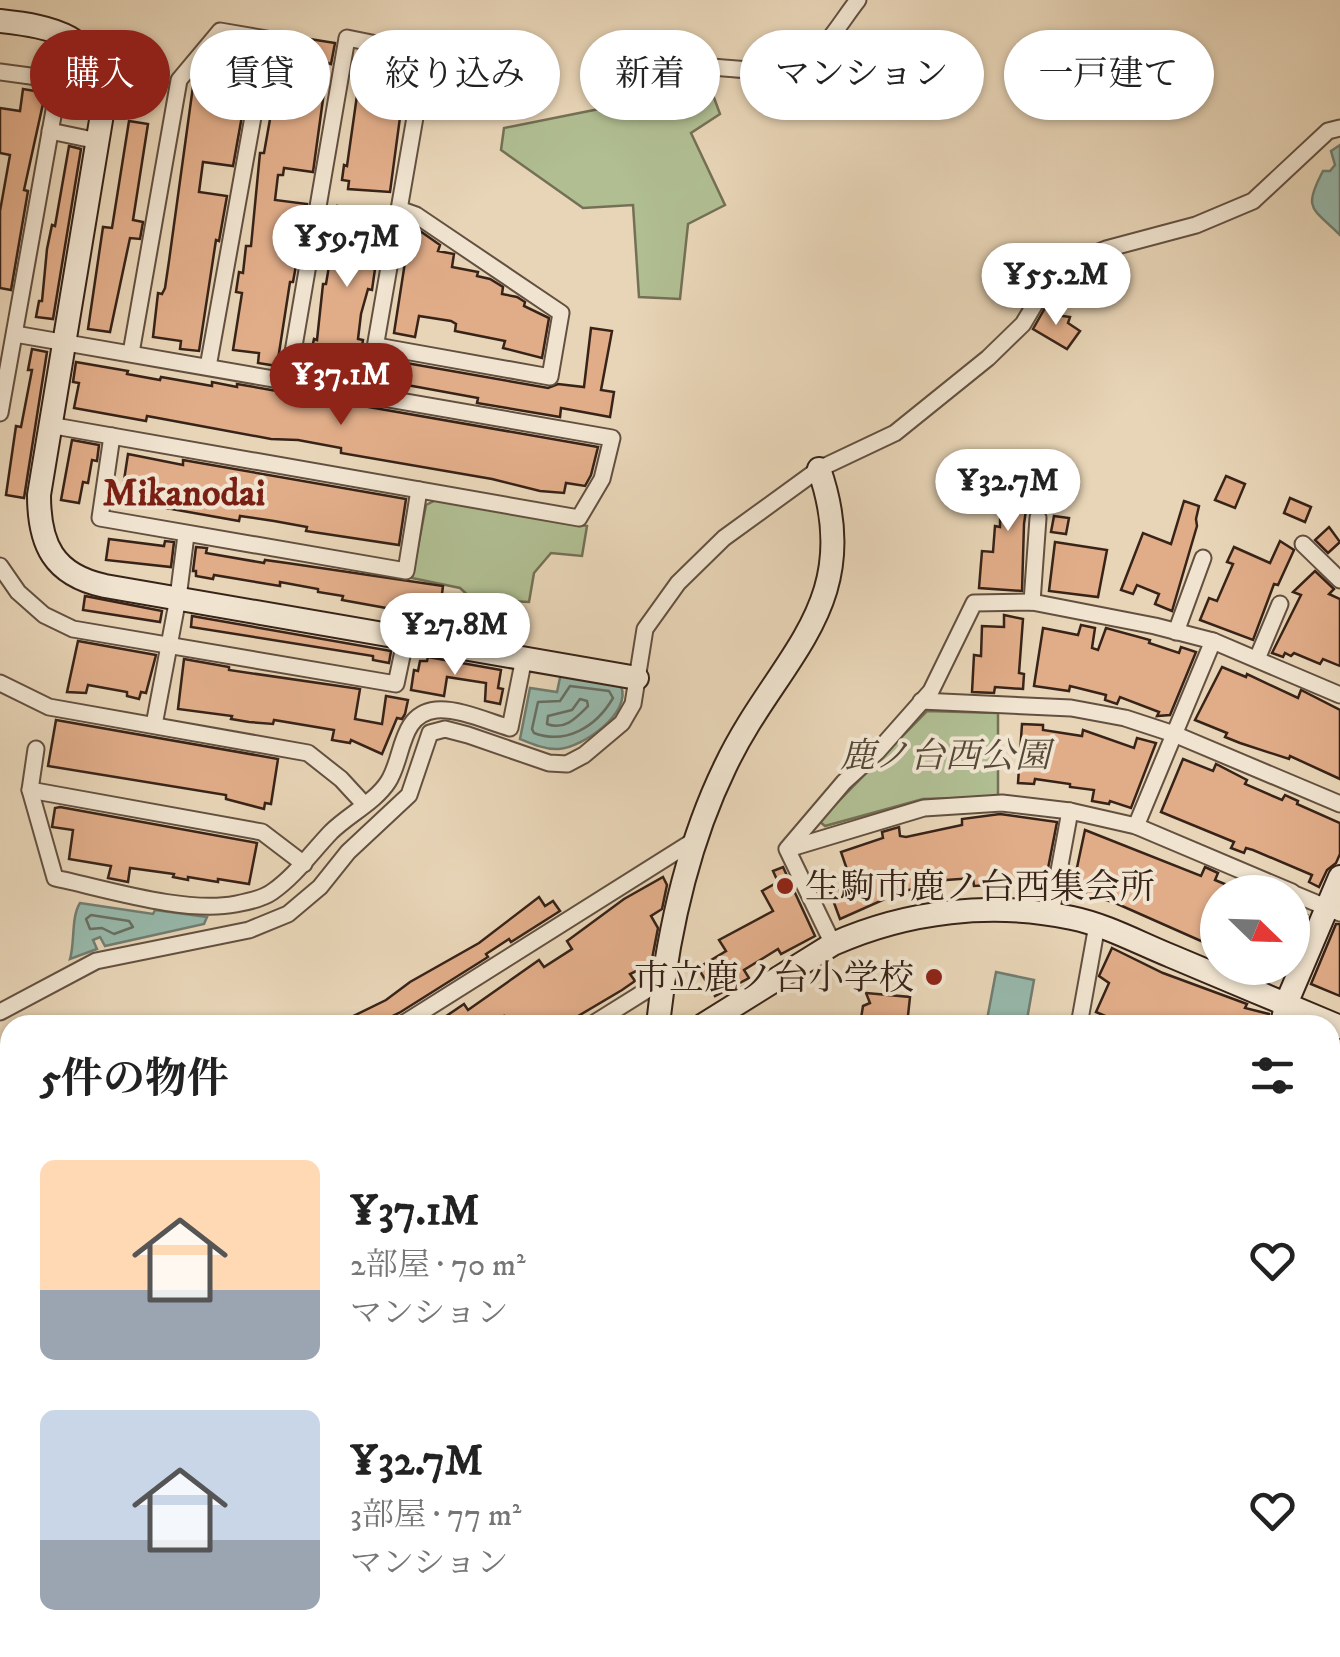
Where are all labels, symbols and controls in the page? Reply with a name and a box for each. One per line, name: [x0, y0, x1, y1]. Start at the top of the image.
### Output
chip: 購入: [30, 30, 170, 120]
chip: 賃貸: [190, 30, 330, 120]
chip: 絞り込み: [350, 30, 560, 120]
chip: 新着: [580, 30, 720, 120]
chip: マンション: [740, 30, 984, 120]
chip: 一戸建て: [1004, 30, 1214, 120]
pin: ¥59.7M: [266, 205, 428, 290]
text: ¥59.7M: [294, 217, 400, 257]
pin: ¥55.2M: [975, 243, 1137, 328]
text: ¥55.2M: [1004, 255, 1108, 295]
pin: ¥37.1M: [260, 343, 422, 428]
text: ¥37.1M: [292, 355, 390, 395]
pin: ¥32.7M: [927, 449, 1089, 534]
text: ¥32.7M: [957, 461, 1059, 501]
district label: Mikanodai: [103, 470, 266, 518]
pin: ¥27.8M: [374, 593, 536, 678]
text: ¥27.8M: [402, 605, 508, 645]
park label: 鹿ノ台西公園: [840, 735, 1055, 779]
place label: 生駒市鹿ノ台西集会所: [805, 866, 1155, 910]
marker: 生駒市鹿ノ台西集会所: [774, 875, 796, 897]
north arrow: [1200, 875, 1310, 985]
map controls: [1200, 875, 1310, 985]
place label: 市立鹿ノ台小学校: [634, 957, 914, 1001]
marker: 市立鹿ノ台小学校: [923, 966, 945, 988]
icon: filters: [1245, 1048, 1300, 1103]
text: 5件の物件: [40, 1054, 229, 1106]
text: ¥37.1M: [350, 1186, 480, 1238]
icon: home: [120, 1200, 240, 1320]
icon: heart: [1245, 1233, 1300, 1288]
text: 2部屋 · 70 m²: [350, 1246, 526, 1286]
text: マンション: [350, 1294, 509, 1334]
text: ¥32.7M: [350, 1436, 483, 1488]
icon: home: [120, 1450, 240, 1570]
icon: heart: [1245, 1483, 1300, 1538]
text: 3部屋 · 77 m²: [350, 1496, 521, 1536]
text: マンション: [350, 1544, 509, 1584]

